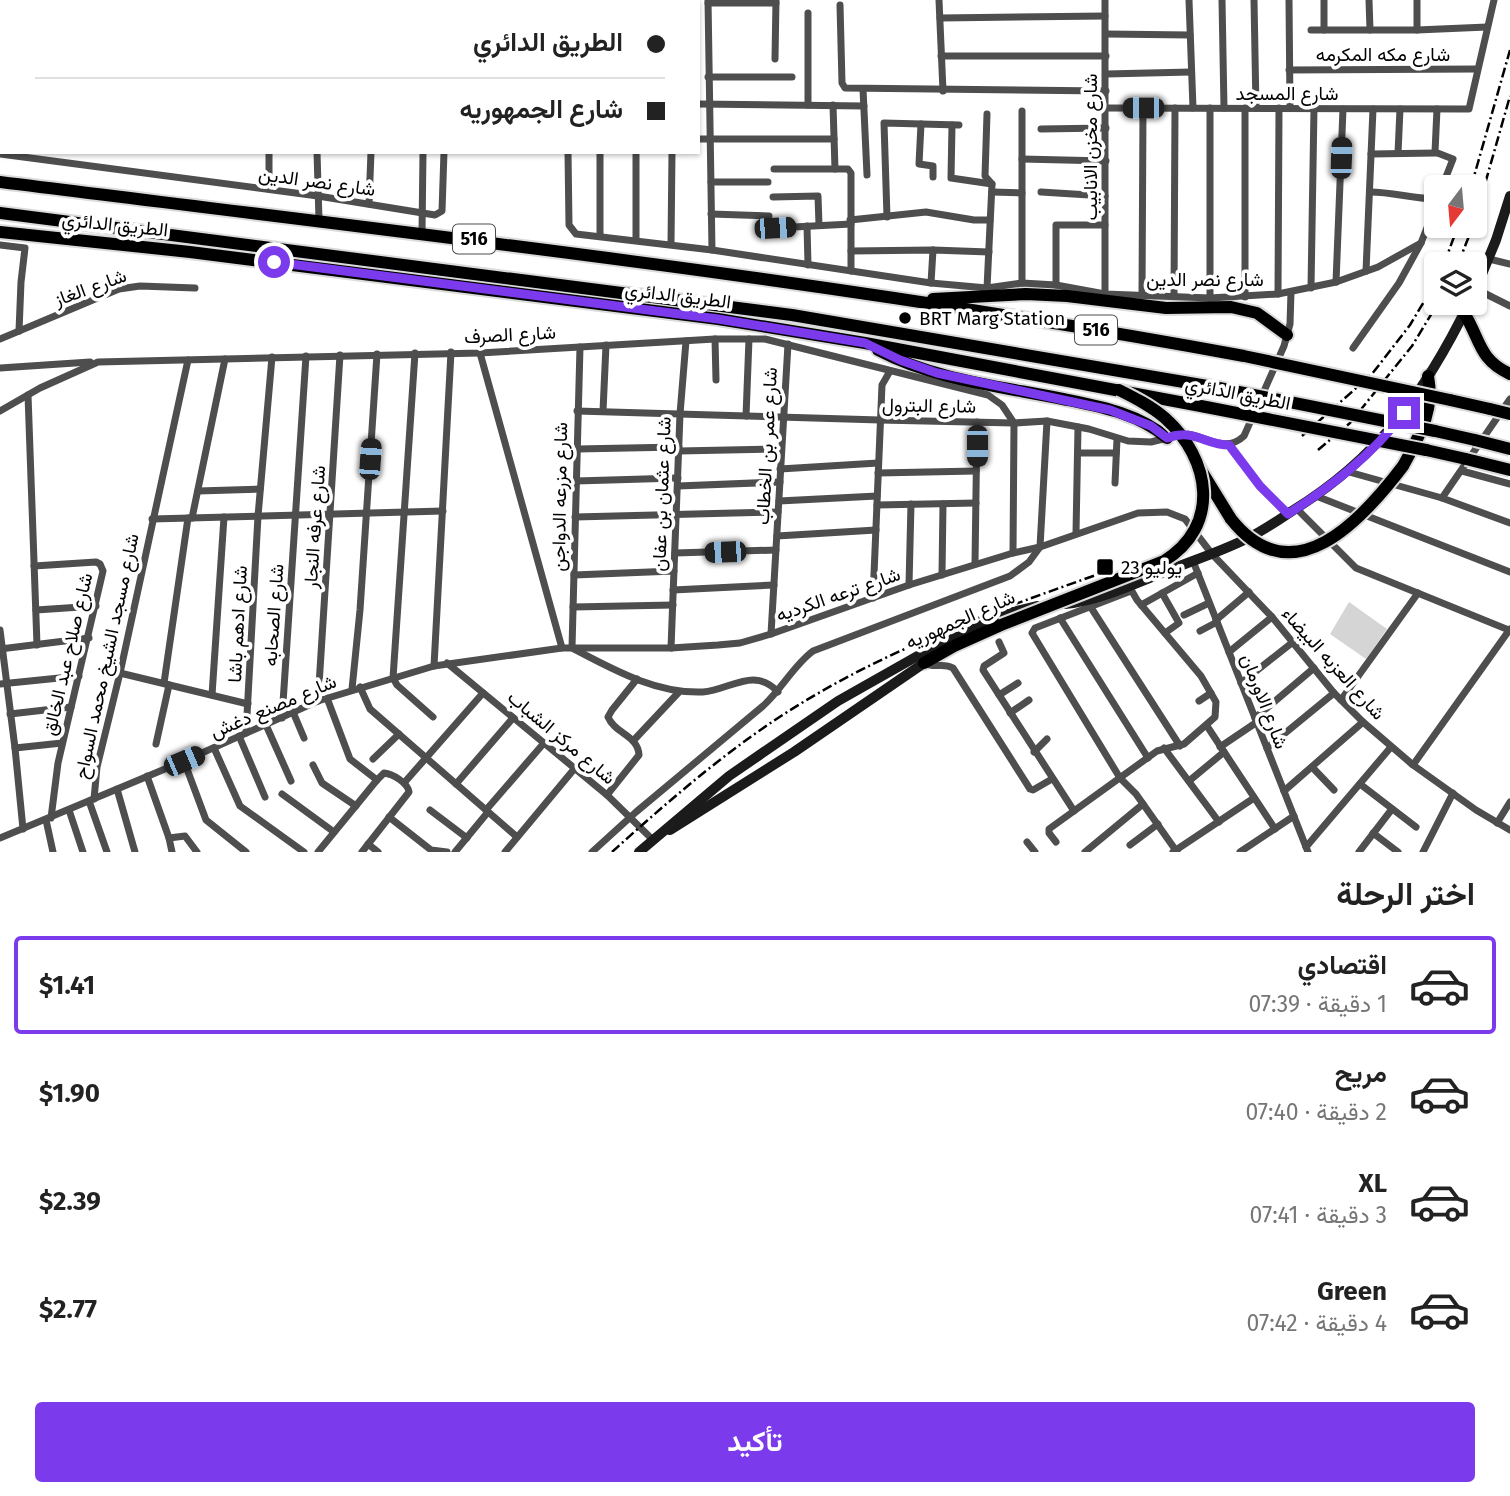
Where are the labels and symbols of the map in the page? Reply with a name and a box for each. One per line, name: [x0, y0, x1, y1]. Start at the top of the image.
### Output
street label: شارع مكه المكرمه: [1316, 43, 1450, 67]
street label: شارع مخزن الانابيب: [1079, 74, 1103, 220]
street label: شارع المسجد: [1235, 82, 1339, 106]
car: [1123, 98, 1165, 119]
car: [1330, 137, 1353, 179]
street label: شارع نصر الدين: [257, 162, 377, 202]
north arrow: [1424, 175, 1488, 238]
street label: الطريق الدائري: [60, 207, 169, 245]
car: [754, 216, 797, 240]
road number: 516: [453, 225, 495, 254]
route start: [258, 246, 290, 278]
street label: شارع الغاز: [50, 264, 130, 312]
street label: شارع نصر الدين: [1146, 268, 1264, 292]
street label: الطريق الدائري: [623, 278, 732, 317]
place label: BRT Marg Station: [919, 307, 1065, 330]
marker: BRT Marg Station: [897, 310, 913, 326]
road number: 516: [1075, 316, 1117, 344]
street label: شارع الصرف: [463, 321, 557, 349]
street label: شارع عمر بن الخطاب: [751, 367, 783, 526]
street label: الطريق الدائري: [1183, 372, 1292, 419]
street label: شارع البترول: [882, 393, 976, 419]
route end: [1388, 397, 1420, 429]
street label: شارع عثمان بن عفان: [647, 416, 677, 572]
street label: شارع مزرعه الدواجن: [547, 422, 573, 572]
car: [967, 425, 988, 467]
car: [359, 437, 382, 481]
street label: شارع عرفه النجار: [299, 465, 331, 590]
street label: شارع مسجد الشيخ محمد السواح: [69, 531, 146, 781]
car: [704, 541, 747, 563]
place label: 23 يوليو: [1121, 556, 1182, 579]
marker: 23 يوليو: [1095, 557, 1115, 577]
street label: شارع ترعه الكرديه: [773, 562, 904, 627]
street label: شارع الصحابه: [258, 563, 290, 667]
street label: شارع ادهم باشا: [223, 565, 253, 683]
street label: شارع صلاح عبد الخالق: [38, 570, 98, 738]
street label: شارع الجمهوريه: [902, 585, 1019, 655]
street label: شارع العزبه البيضاء: [1276, 602, 1390, 725]
street label: شارع الاورمان: [1235, 650, 1293, 752]
street label: شارع مصنع دغش: [207, 669, 341, 745]
street label: شارع مركز الشباب: [502, 686, 620, 790]
car: [161, 743, 208, 779]

